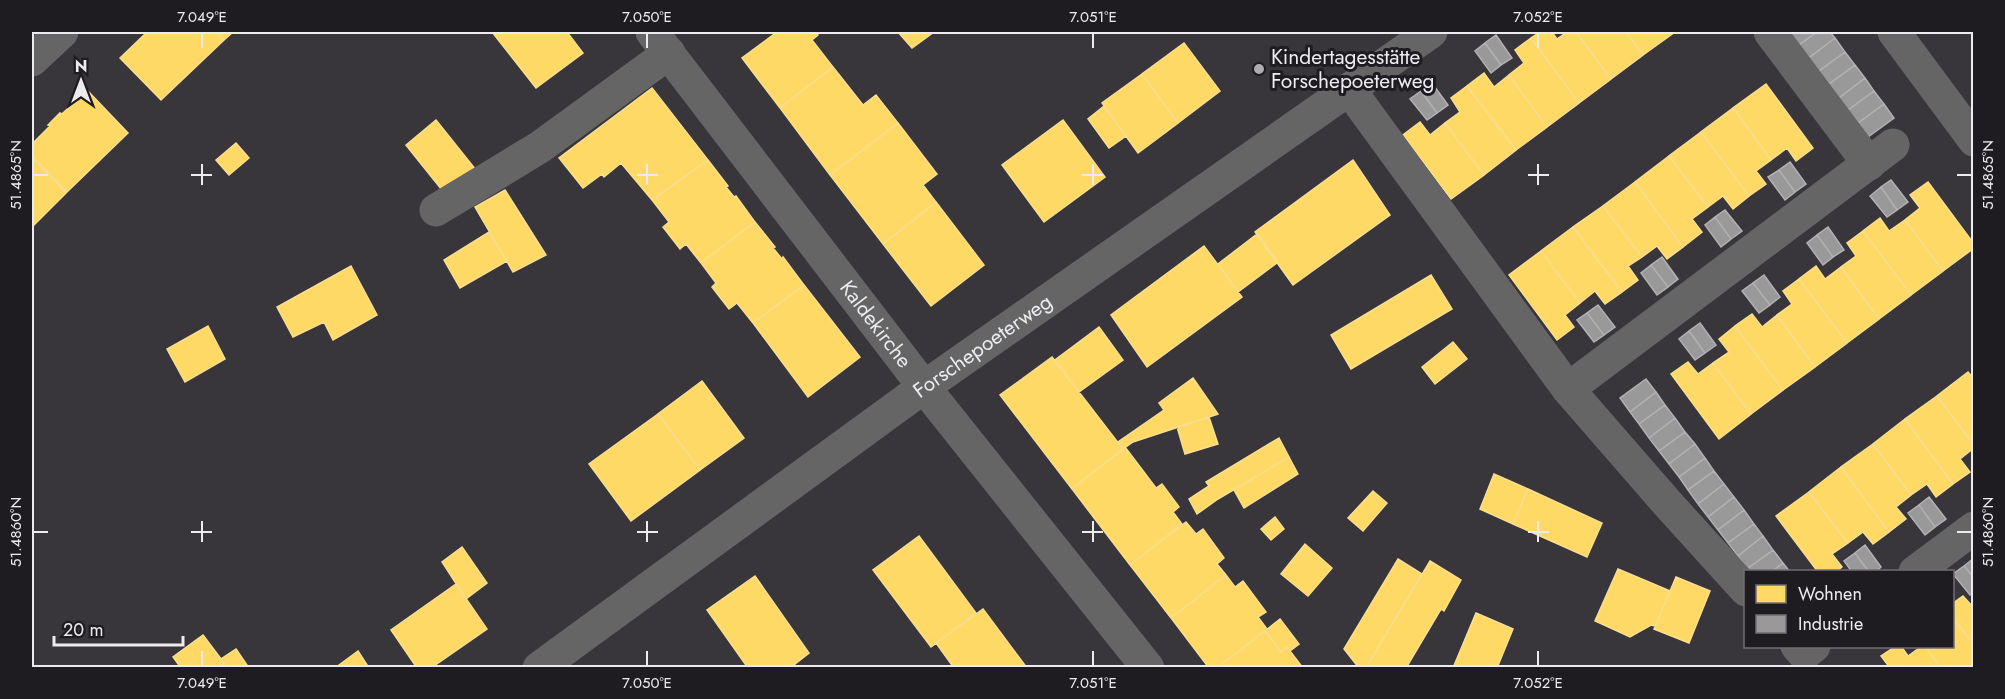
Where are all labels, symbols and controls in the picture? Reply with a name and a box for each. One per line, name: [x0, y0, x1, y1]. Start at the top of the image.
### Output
text: 7.049°E: [177, 6, 227, 28]
text: 7.050°E: [622, 6, 672, 28]
text: 7.051°E: [1069, 6, 1117, 28]
text: 7.052°E: [1513, 6, 1563, 28]
place label: Kindertagesstätte Forschepoeterweg: [1271, 42, 1435, 96]
north arrow: [51, 51, 111, 111]
text: N: [75, 55, 87, 78]
marker: Kindertagesstätte Forschepoeterweg: [1252, 62, 1266, 76]
text: 51.4865°N: [5, 140, 27, 210]
text: 51.4865°N: [1977, 140, 1999, 210]
street label: Kaldekirche: [833, 274, 919, 374]
street label: Forschepoeterweg: [907, 287, 1058, 405]
text: 51.4860°N: [5, 497, 27, 567]
text: 51.4860°N: [1977, 497, 1999, 567]
legend: [1744, 570, 1954, 648]
text: Wohnen: [1798, 581, 1862, 607]
scale bar: [54, 609, 183, 647]
text: Industrie: [1798, 611, 1863, 637]
text: 20 m: [63, 617, 103, 643]
text: 7.049°E: [177, 672, 227, 694]
text: 7.050°E: [622, 672, 672, 694]
text: 7.051°E: [1069, 672, 1117, 694]
text: 7.052°E: [1513, 672, 1563, 694]

